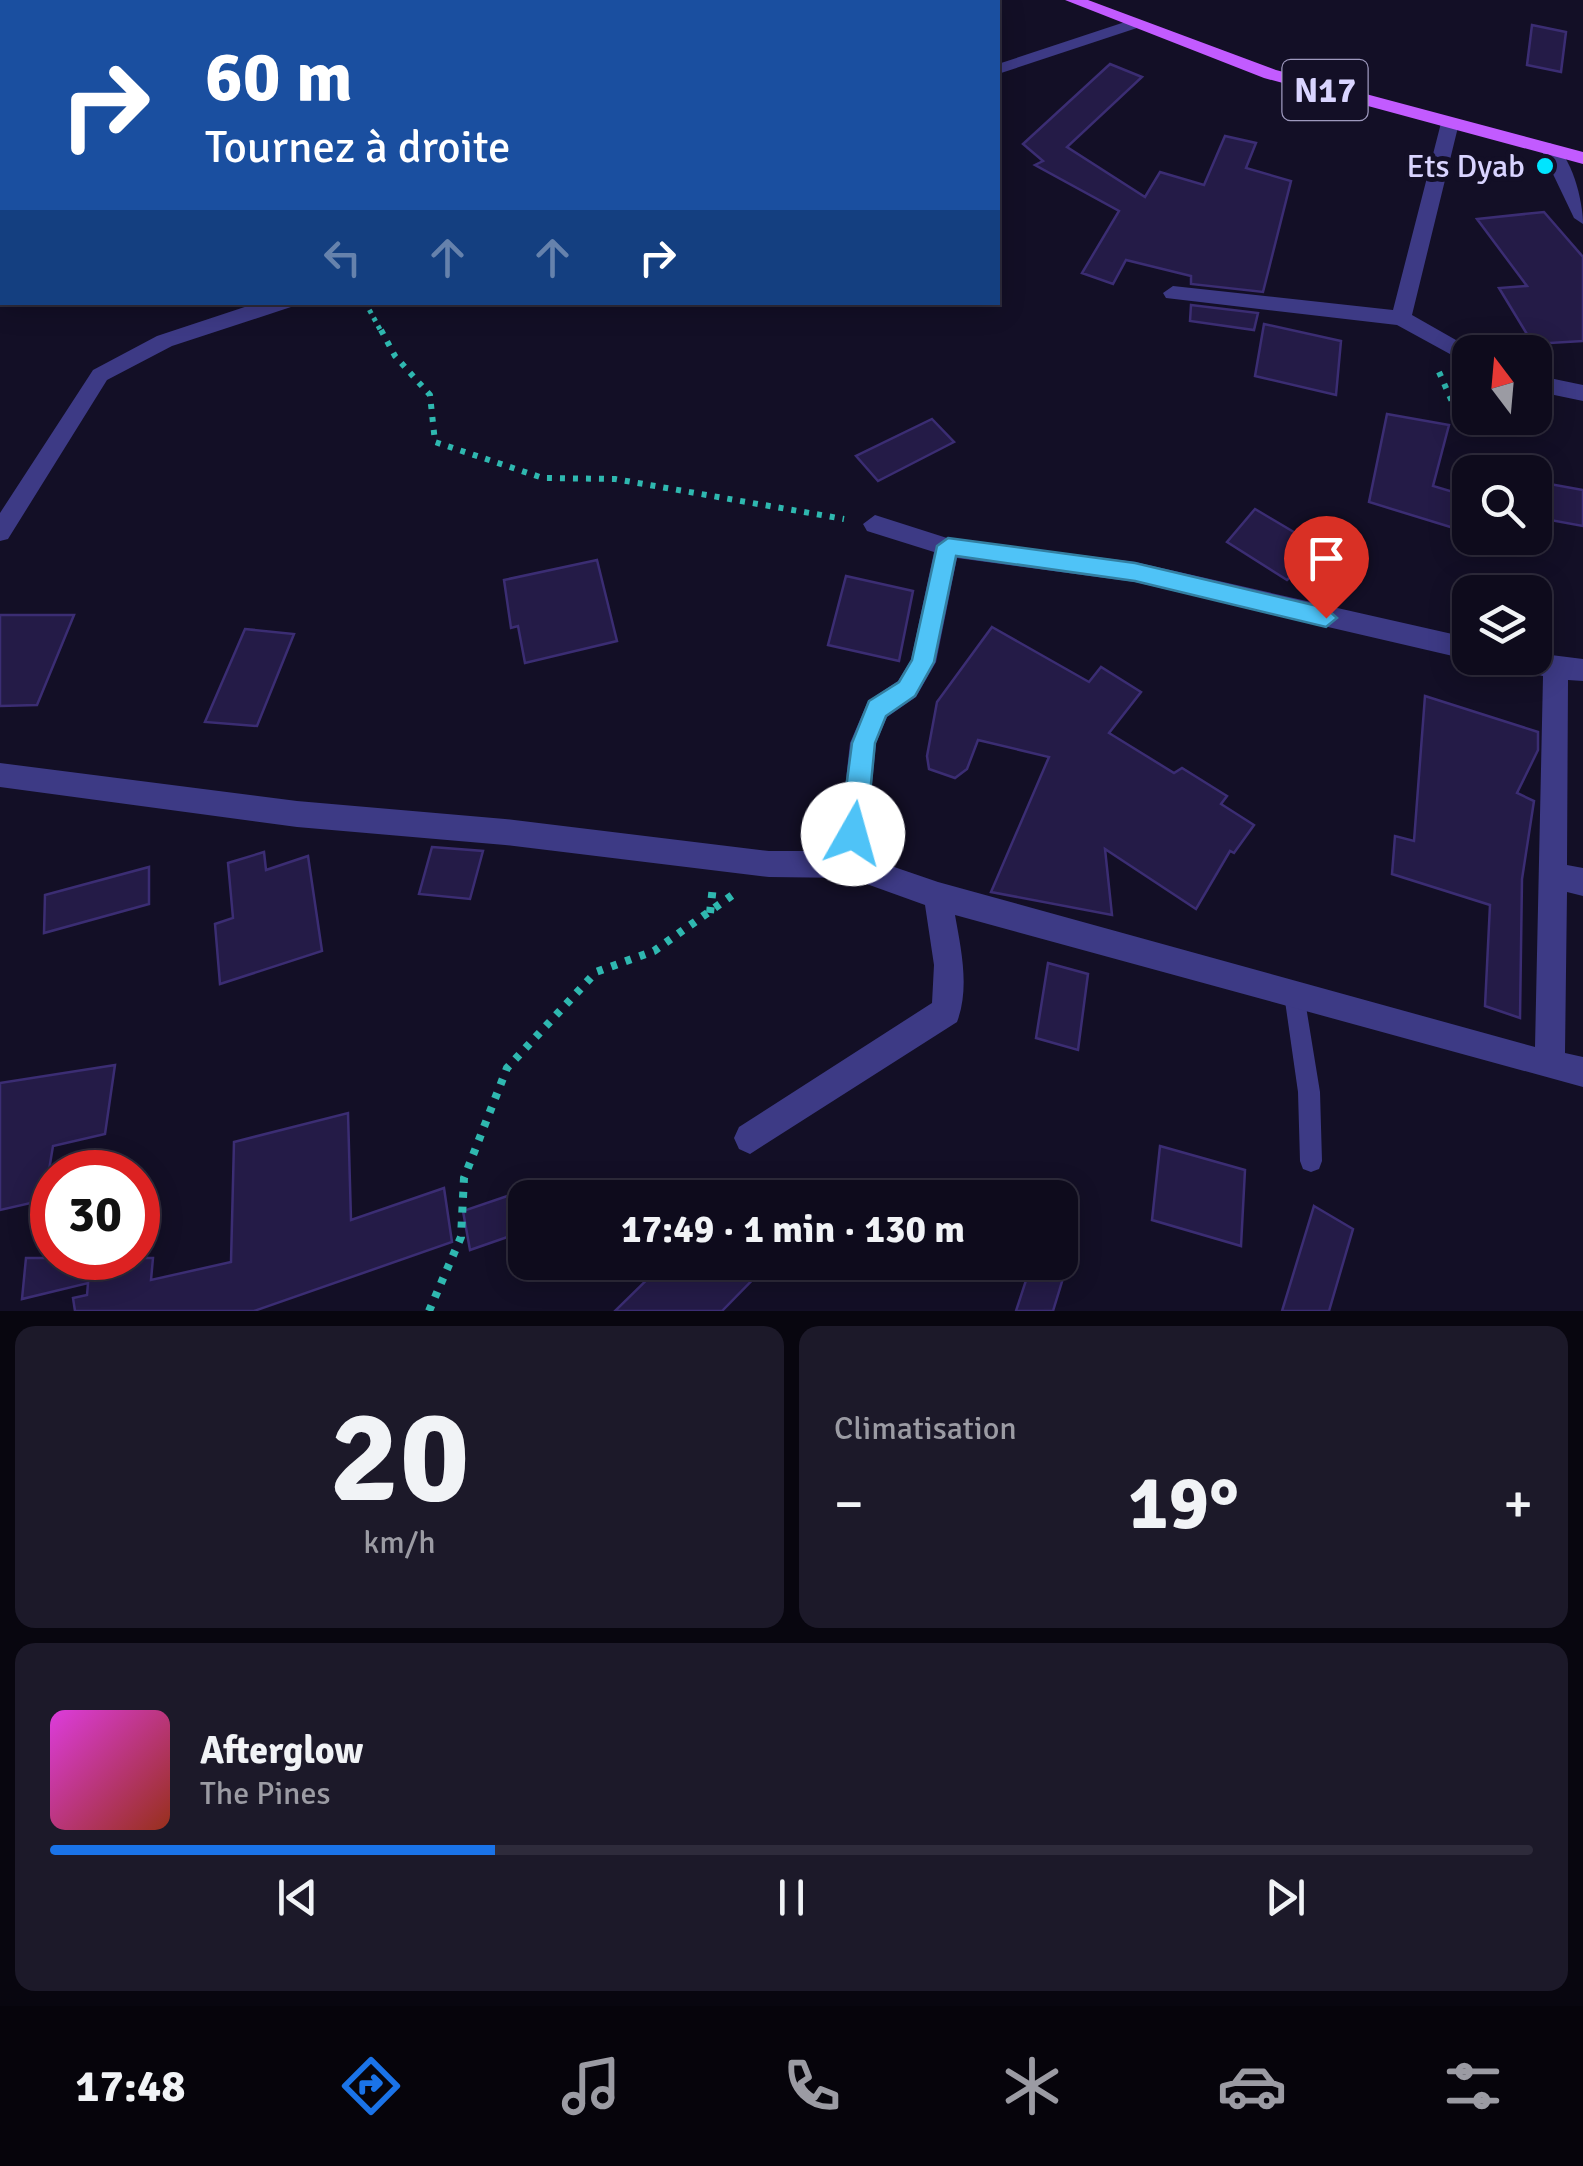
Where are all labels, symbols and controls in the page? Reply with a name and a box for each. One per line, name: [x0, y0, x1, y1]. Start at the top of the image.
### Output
text: 60 m: [205, 34, 353, 120]
icon: right: [40, 40, 170, 170]
road number: N17: [1282, 60, 1368, 120]
text: Tournez à droite: [205, 120, 511, 175]
place label: Ets Dyab: [1407, 147, 1525, 186]
marker: Ets Dyab: [1534, 155, 1556, 177]
icon: left: [315, 230, 370, 285]
icon: ahead: [420, 230, 475, 285]
icon: ahead: [525, 230, 580, 285]
icon: right: [630, 230, 685, 285]
north arrow: [1452, 335, 1552, 435]
map controls: [1452, 335, 1552, 675]
button: search: [1452, 455, 1552, 555]
pin: [1284, 516, 1369, 619]
icon: arrive: [1299, 531, 1354, 586]
button: layers: [1452, 575, 1552, 675]
position arrow: [801, 782, 905, 886]
speed limit sign: 30: [30, 1150, 160, 1280]
text: 17:49 · 1 min · 130 m: [621, 1206, 965, 1253]
text: 20: [329, 1378, 470, 1538]
text: Climatisation: [834, 1409, 1017, 1448]
text: 19°: [1128, 1457, 1239, 1550]
text: −: [834, 1470, 864, 1538]
text: +: [1503, 1470, 1533, 1538]
text: km/h: [363, 1523, 436, 1562]
text: Afterglow: [200, 1727, 363, 1774]
text: The Pines: [200, 1774, 331, 1813]
icon: previous: [270, 1870, 325, 1925]
icon: pause: [764, 1870, 819, 1925]
icon: next: [1258, 1870, 1313, 1925]
icon: directions: [336, 2051, 406, 2121]
icon: music: [556, 2051, 626, 2121]
icon: phone: [777, 2051, 847, 2121]
icon: climate: [997, 2051, 1067, 2121]
icon: car: [1217, 2051, 1287, 2121]
icon: filters: [1438, 2051, 1508, 2121]
text: 17:48: [75, 2059, 186, 2114]

